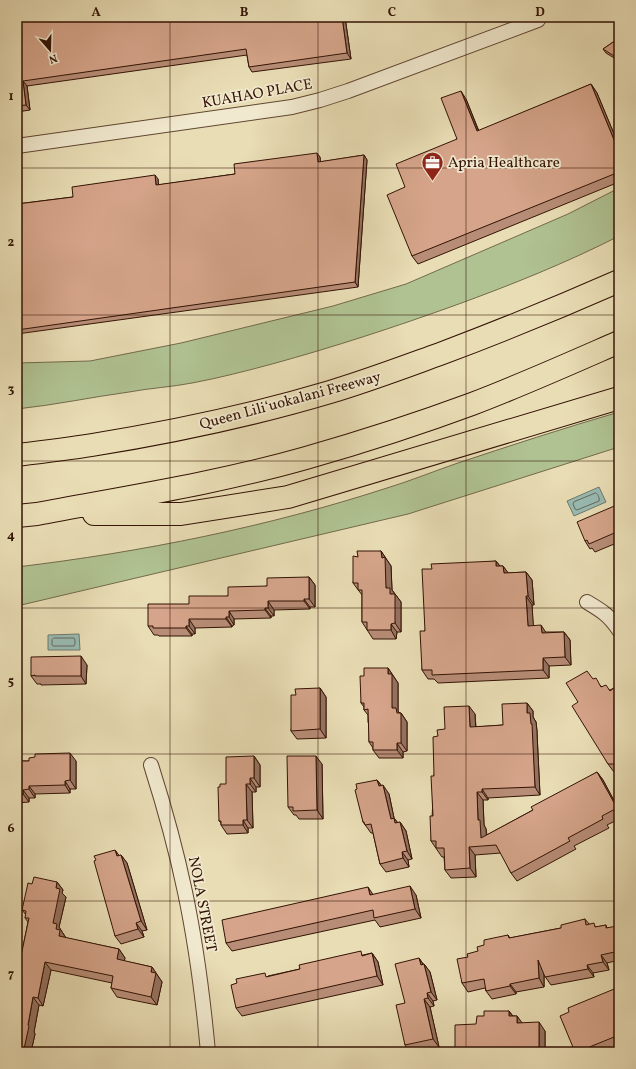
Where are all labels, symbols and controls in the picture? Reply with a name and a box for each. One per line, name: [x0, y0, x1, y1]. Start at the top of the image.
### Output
text: A: [91, 4, 101, 22]
text: B: [240, 4, 249, 22]
text: C: [388, 4, 396, 22]
text: D: [535, 4, 545, 22]
north arrow: [30, 30, 70, 70]
text: N: [47, 50, 59, 66]
street label: KUAHAO PLACE: [201, 74, 314, 114]
text: 1: [8, 88, 14, 106]
office icon: Apria Healthcare: [419, 149, 445, 182]
place label: Apria Healthcare: [448, 153, 560, 174]
text: 2: [8, 234, 15, 252]
street label: Queen Liliʻuokalani Freeway: [197, 367, 383, 436]
text: 3: [8, 381, 15, 399]
text: 4: [7, 527, 15, 545]
text: 5: [8, 673, 14, 691]
text: 6: [7, 820, 15, 838]
street label: NOLA STREET: [182, 855, 221, 954]
text: 7: [8, 966, 14, 984]

